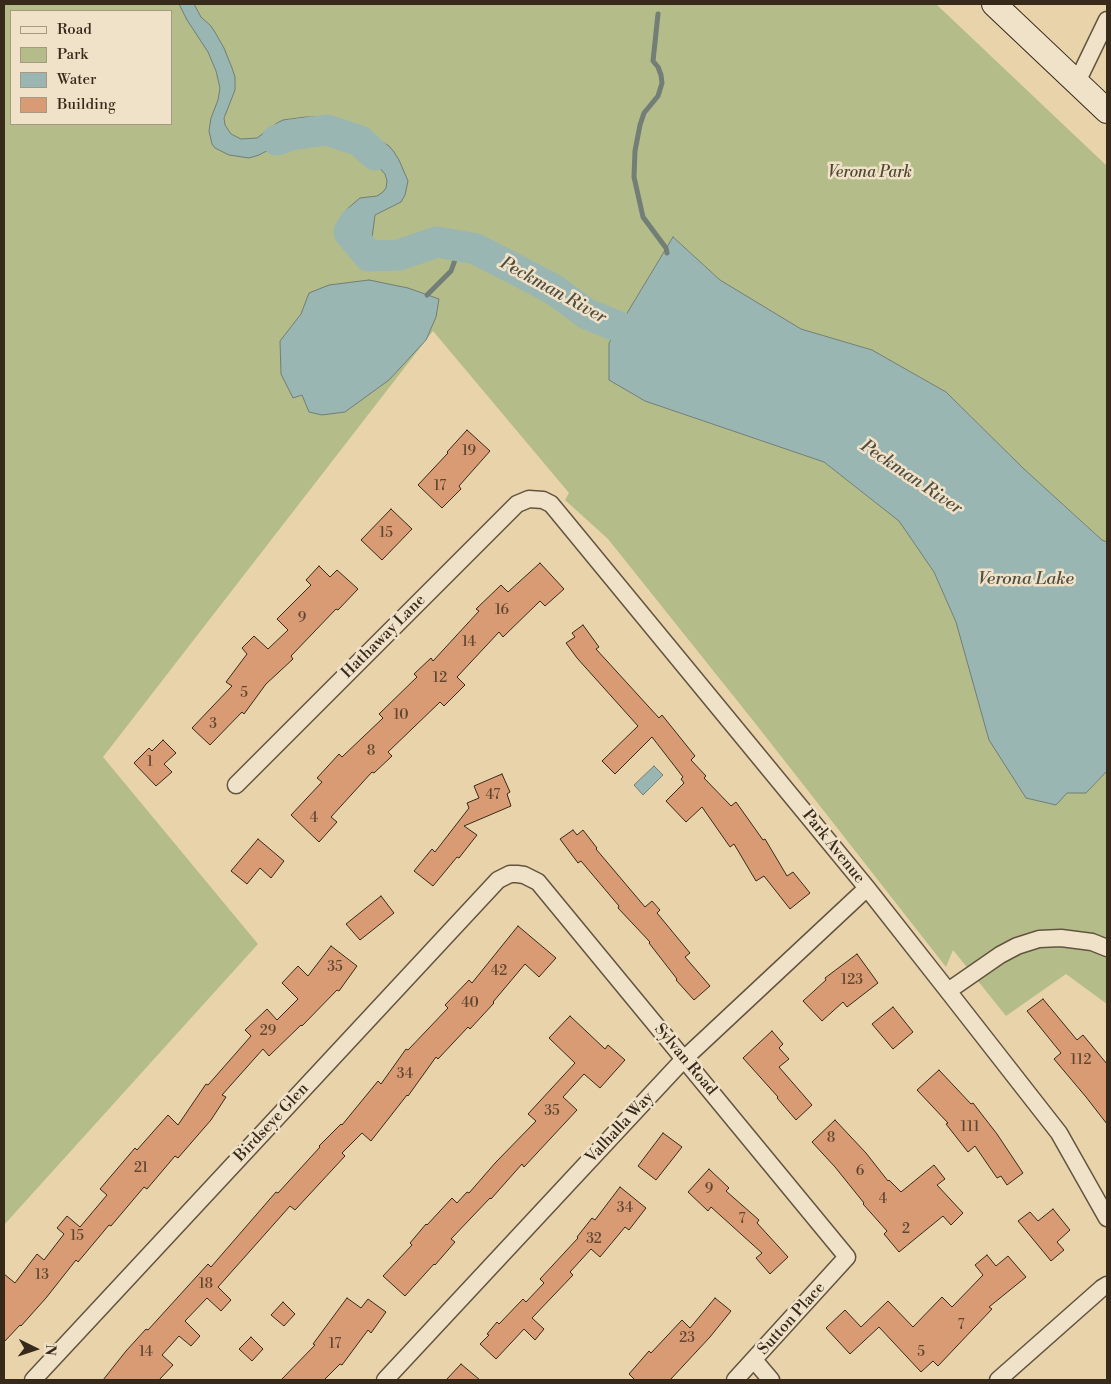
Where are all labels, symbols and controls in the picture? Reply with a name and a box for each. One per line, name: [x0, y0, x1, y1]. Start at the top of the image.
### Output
legend: [10, 10, 172, 125]
text: Road: [57, 20, 92, 39]
text: Park: [57, 45, 88, 64]
text: Water: [57, 70, 96, 89]
text: Building: [57, 95, 116, 114]
park label: Verona Park: [828, 163, 912, 183]
water label: Peckman River: [496, 253, 610, 329]
water label: Peckman River: [856, 436, 966, 520]
house number: 19: [462, 444, 476, 460]
house number: 17: [434, 479, 446, 495]
house number: 15: [379, 526, 393, 542]
water label: Verona Lake: [978, 569, 1074, 591]
street label: Hathaway Lane: [338, 591, 430, 683]
house number: 16: [495, 603, 509, 619]
house number: 9: [298, 611, 306, 627]
house number: 14: [462, 635, 476, 651]
house number: 12: [433, 671, 447, 687]
house number: 5: [240, 686, 248, 702]
house number: 10: [394, 708, 408, 724]
house number: 3: [209, 717, 217, 733]
house number: 8: [367, 744, 375, 760]
house number: 1: [147, 755, 153, 771]
house number: 47: [486, 788, 500, 804]
street label: Park Avenue: [797, 806, 869, 888]
house number: 4: [310, 811, 318, 827]
house number: 35: [327, 960, 343, 976]
house number: 42: [491, 964, 507, 980]
house number: 123: [841, 973, 863, 989]
house number: 40: [461, 996, 479, 1012]
street label: Sylvan Road: [650, 1020, 720, 1100]
house number: 29: [260, 1024, 276, 1040]
house number: 112: [1071, 1053, 1091, 1069]
house number: 34: [397, 1067, 413, 1083]
street label: Birdseye Glen: [231, 1080, 313, 1166]
street label: Valhalla Way: [582, 1088, 658, 1168]
house number: 35: [544, 1104, 560, 1120]
house number: 111: [961, 1120, 979, 1136]
house number: 8: [827, 1131, 835, 1147]
house number: 21: [134, 1161, 148, 1177]
house number: 6: [856, 1164, 864, 1180]
house number: 9: [705, 1182, 713, 1198]
house number: 4: [879, 1192, 887, 1208]
house number: 34: [617, 1201, 633, 1217]
house number: 7: [738, 1212, 746, 1228]
house number: 2: [902, 1222, 910, 1238]
house number: 15: [70, 1229, 84, 1245]
house number: 32: [586, 1232, 602, 1248]
house number: 13: [35, 1268, 49, 1284]
house number: 18: [199, 1277, 213, 1293]
street label: Sutton Place: [754, 1279, 830, 1359]
house number: 7: [957, 1318, 965, 1334]
north arrow: [10, 1324, 60, 1374]
house number: 23: [679, 1331, 695, 1347]
house number: 17: [329, 1337, 341, 1353]
text: N: [41, 1344, 59, 1356]
house number: 14: [139, 1345, 153, 1361]
house number: 5: [917, 1345, 925, 1361]

